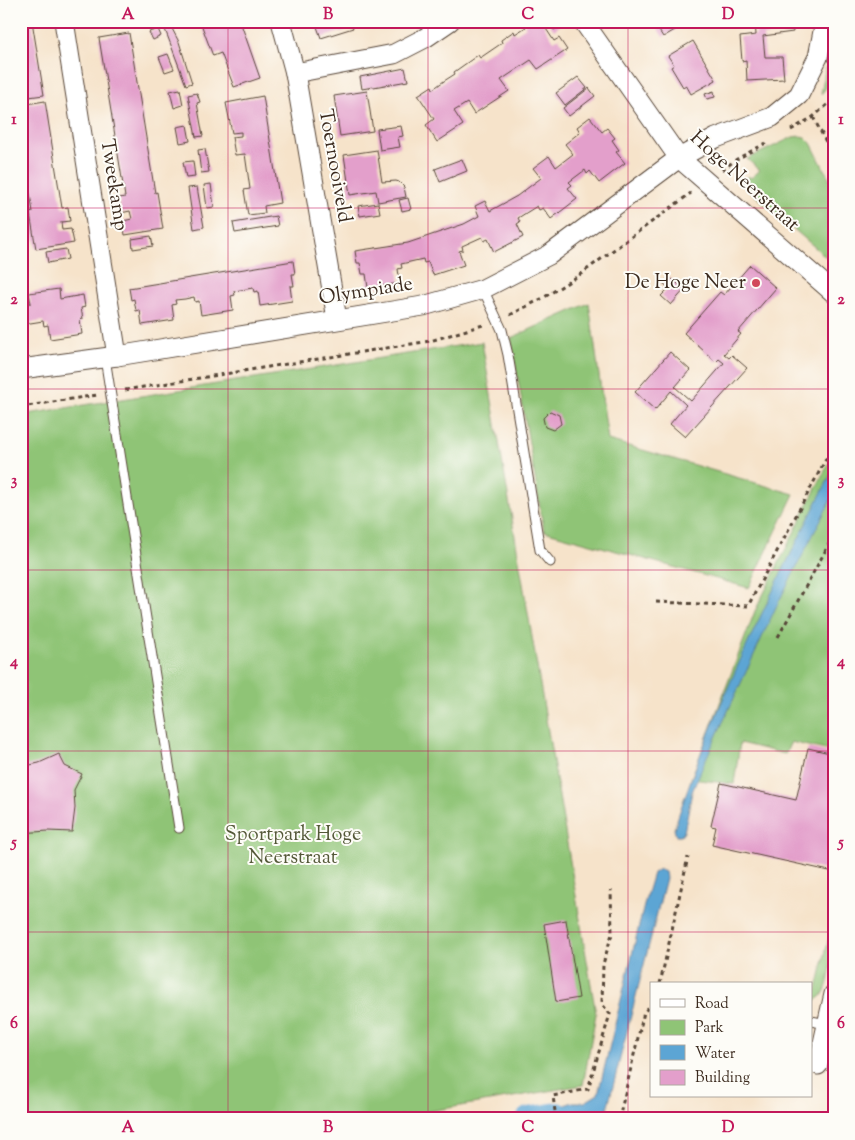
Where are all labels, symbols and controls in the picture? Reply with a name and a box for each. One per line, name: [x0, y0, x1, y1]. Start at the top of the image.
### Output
text: A: [122, 4, 135, 27]
text: B: [323, 4, 333, 27]
text: C: [522, 4, 535, 27]
text: D: [722, 4, 735, 27]
street label: Toernooiveld: [310, 107, 358, 225]
text: 1: [11, 109, 17, 132]
text: 1: [838, 109, 844, 132]
street label: Hoge Neerstraat: [683, 125, 806, 239]
street label: Tweekamp: [91, 137, 135, 233]
place label: De Hoge Neer: [625, 269, 746, 298]
street label: Olympiade: [317, 270, 415, 314]
marker: De Hoge Neer: [750, 277, 762, 289]
text: 2: [10, 289, 18, 312]
text: 2: [837, 289, 845, 312]
text: 3: [11, 470, 18, 493]
text: 3: [838, 470, 845, 493]
text: 4: [9, 651, 18, 674]
text: 4: [836, 651, 845, 674]
park label: Sportpark Hoge Neerstraat: [225, 821, 361, 873]
text: 5: [9, 832, 17, 855]
text: 5: [836, 832, 844, 855]
legend: [650, 982, 812, 1098]
text: Road: [695, 994, 729, 1015]
text: 6: [10, 1013, 18, 1036]
text: 6: [837, 1013, 845, 1036]
text: Park: [695, 1018, 724, 1039]
text: Water: [695, 1044, 736, 1065]
text: Building: [695, 1068, 750, 1089]
text: A: [122, 1117, 135, 1140]
text: B: [323, 1117, 333, 1140]
text: C: [522, 1117, 535, 1140]
text: D: [722, 1117, 735, 1140]

